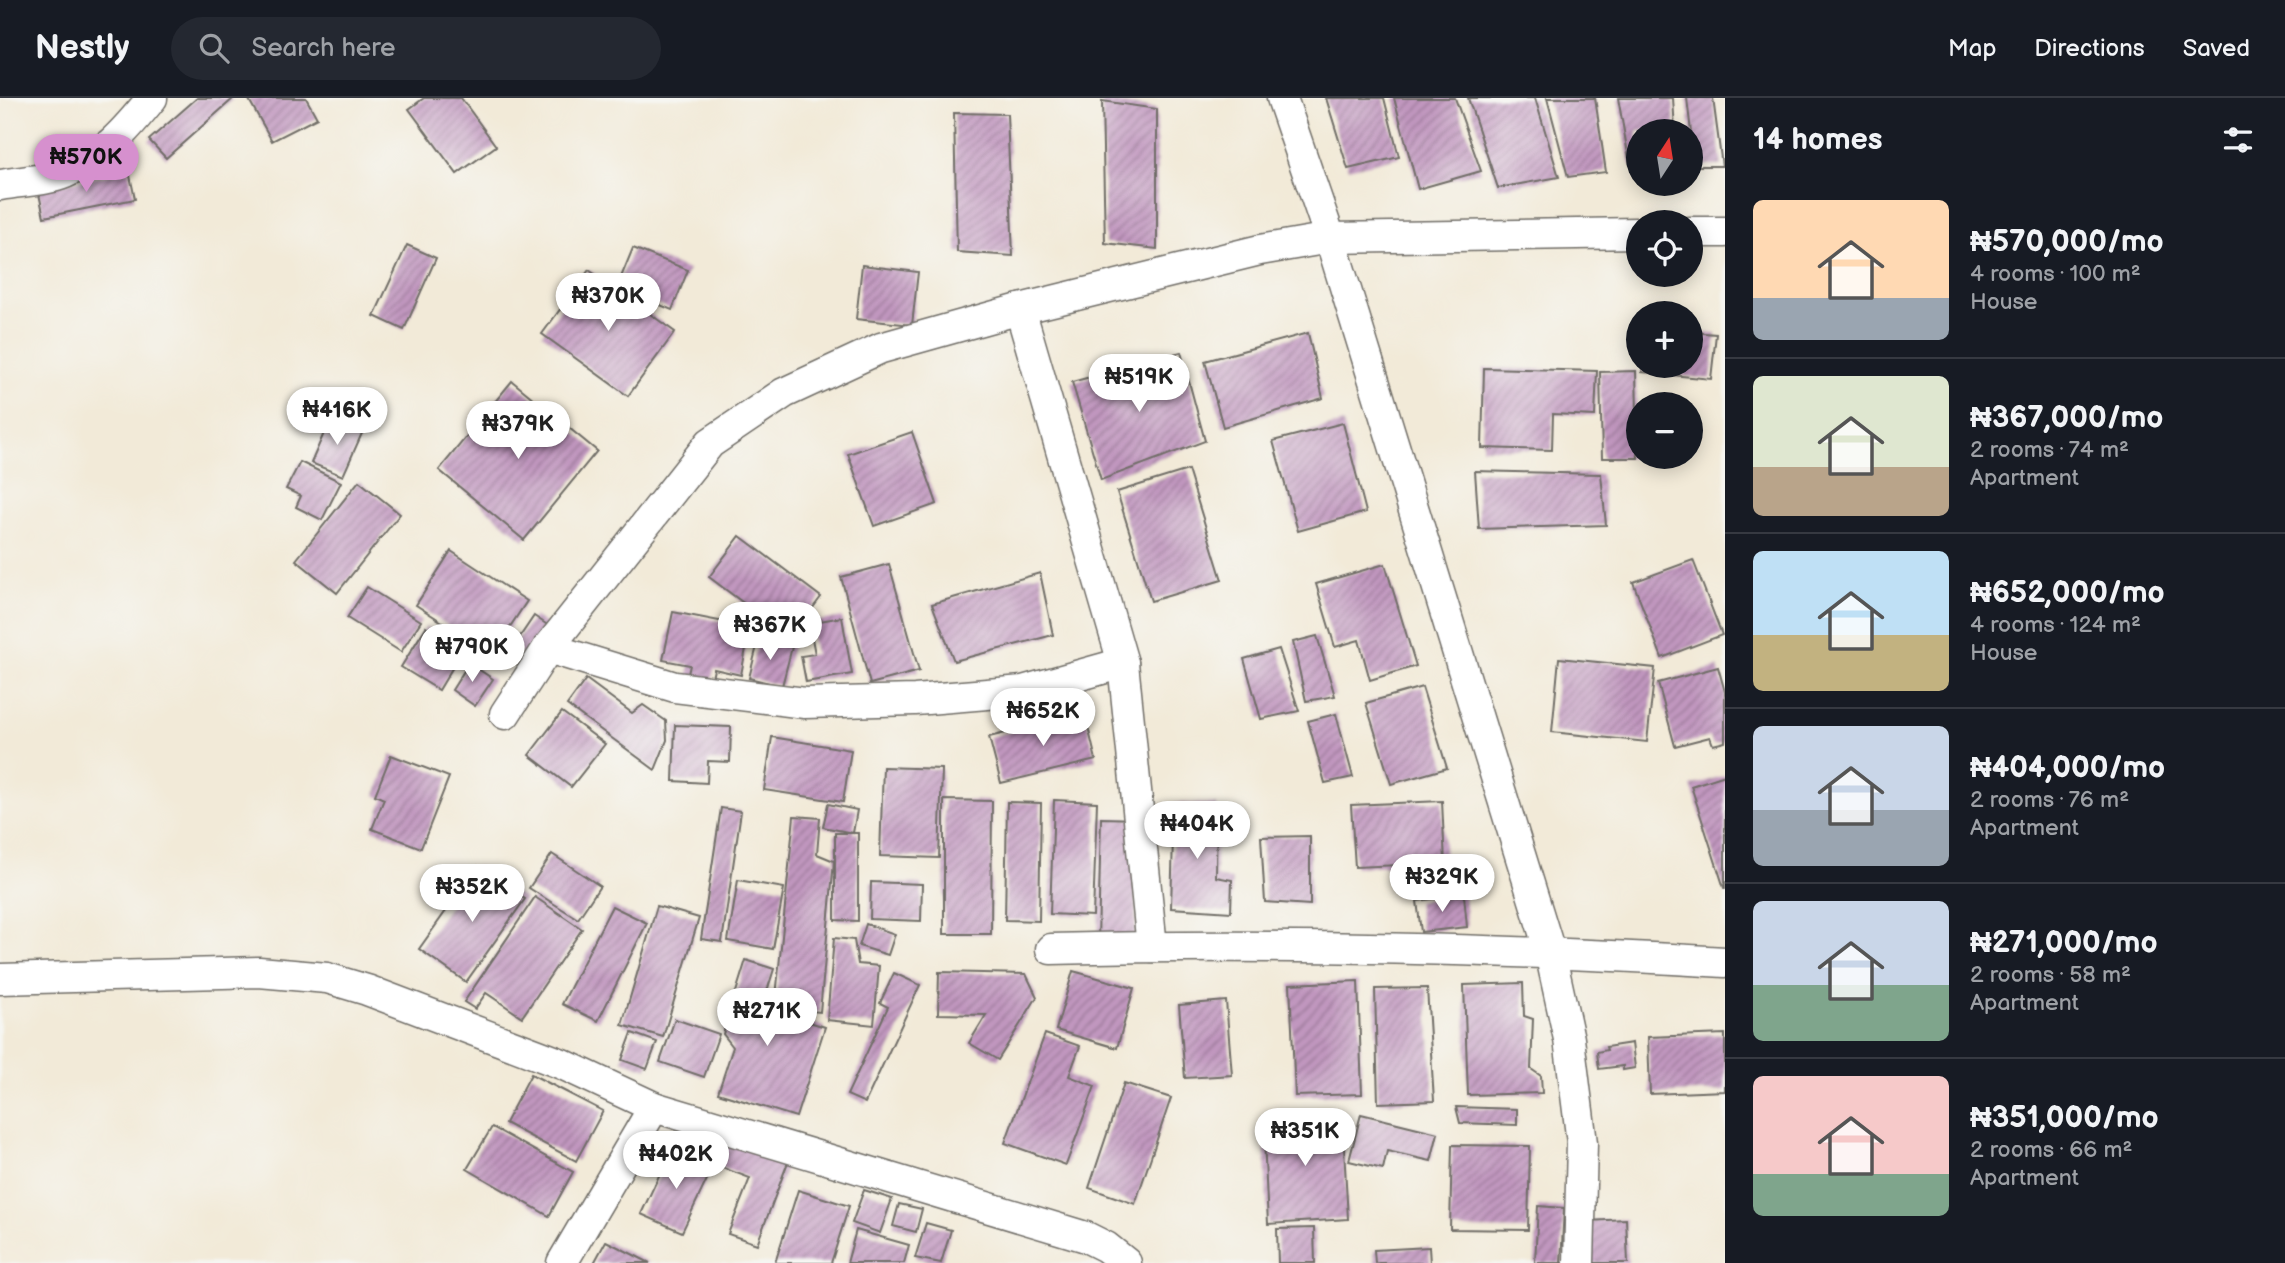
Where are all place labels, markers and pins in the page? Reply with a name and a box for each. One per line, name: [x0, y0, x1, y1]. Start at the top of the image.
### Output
pin: ₦570K: [37, 134, 135, 194]
pin: ₦370K: [559, 274, 657, 333]
pin: ₦519K: [1090, 354, 1188, 414]
pin: ₦416K: [288, 388, 386, 447]
pin: ₦379K: [469, 402, 567, 461]
pin: ₦367K: [721, 602, 819, 662]
pin: ₦790K: [423, 624, 521, 684]
pin: ₦652K: [994, 688, 1092, 748]
pin: ₦404K: [1148, 802, 1246, 861]
pin: ₦329K: [1393, 854, 1491, 914]
pin: ₦352K: [423, 864, 521, 924]
pin: ₦271K: [718, 988, 816, 1048]
pin: ₦351K: [1256, 1108, 1354, 1168]
pin: ₦402K: [627, 1132, 725, 1191]

